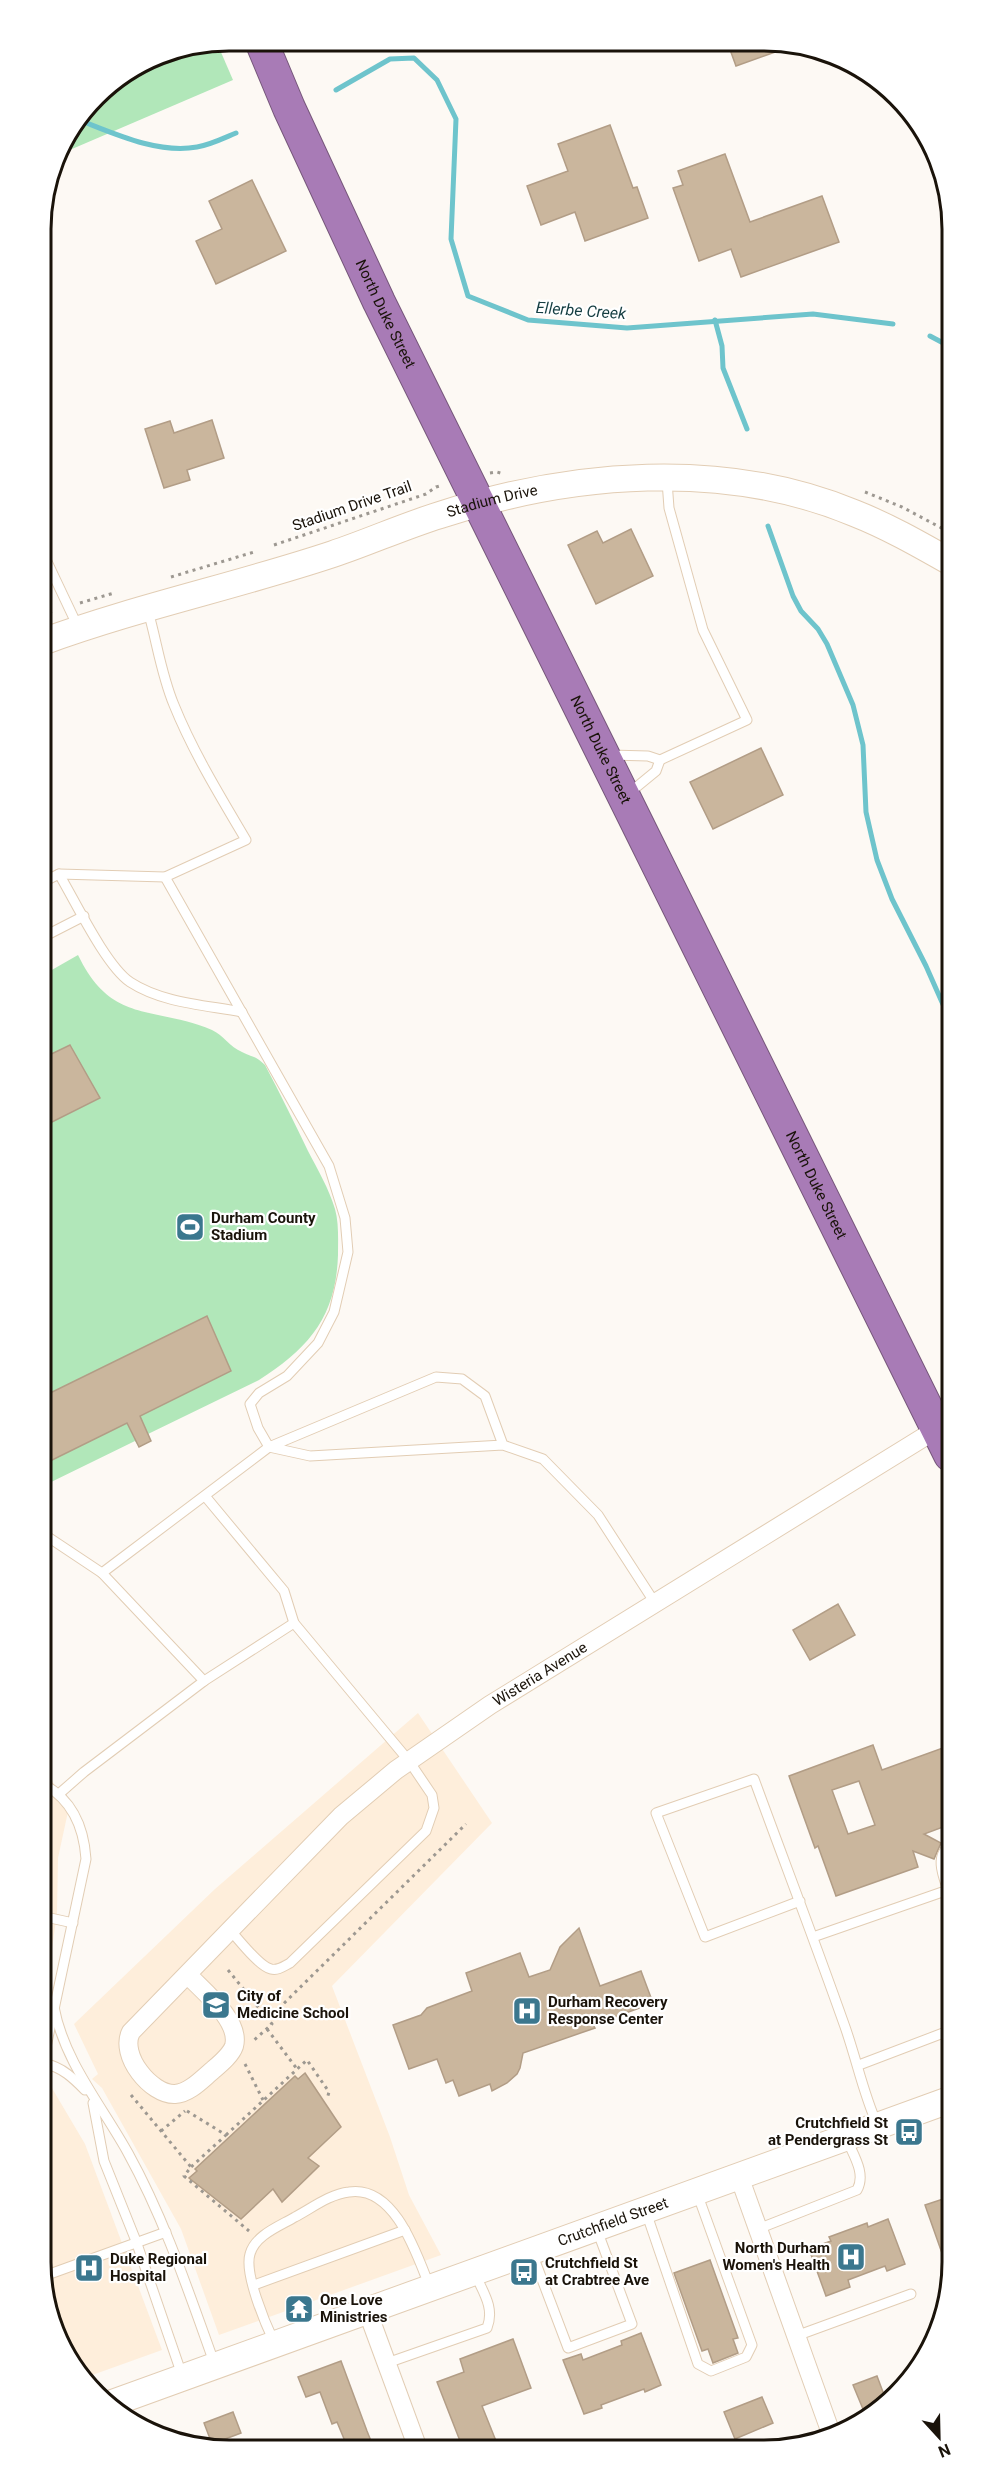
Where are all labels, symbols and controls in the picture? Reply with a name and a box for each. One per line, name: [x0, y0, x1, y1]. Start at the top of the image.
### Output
street label: North Duke Street: [352, 257, 419, 371]
water label: Ellerbe Creek: [535, 298, 628, 323]
street label: Stadium Drive Trail: [290, 477, 414, 535]
street label: Stadium Drive: [444, 481, 539, 521]
street label: North Duke Street: [566, 693, 635, 807]
street label: North Duke Street: [782, 1128, 851, 1242]
place label: Durham County Stadium: [211, 1209, 316, 1244]
sports icon: Durham County Stadium: [174, 1211, 206, 1243]
street label: Wisteria Avenue: [490, 1638, 590, 1710]
place label: City of Medicine School: [237, 1987, 349, 2022]
school or university icon: City of Medicine School: [200, 1989, 232, 2021]
place label: Durham Recovery Response Center: [548, 1993, 668, 2028]
hospital icon: Durham Recovery Response Center: [511, 1995, 543, 2027]
place label: Crutchfield St at Pendergrass St: [768, 2114, 888, 2149]
bus stop icon: Crutchfield St at Pendergrass St: [893, 2116, 925, 2148]
street label: Crutchfield Street: [555, 2194, 671, 2250]
place label: North Durham Women's Health: [722, 2239, 830, 2274]
hospital icon: North Durham Women's Health: [835, 2241, 867, 2273]
place label: Duke Regional Hospital: [110, 2250, 207, 2285]
hospital icon: Duke Regional Hospital: [73, 2252, 105, 2284]
place label: Crutchfield St at Crabtree Ave: [545, 2254, 649, 2289]
bus stop icon: Crutchfield St at Crabtree Ave: [508, 2256, 540, 2288]
place label: One Love Ministries: [320, 2291, 388, 2326]
temple icon: One Love Ministries: [283, 2293, 315, 2325]
north arrow: [909, 2407, 969, 2467]
text: N: [936, 2440, 953, 2461]

